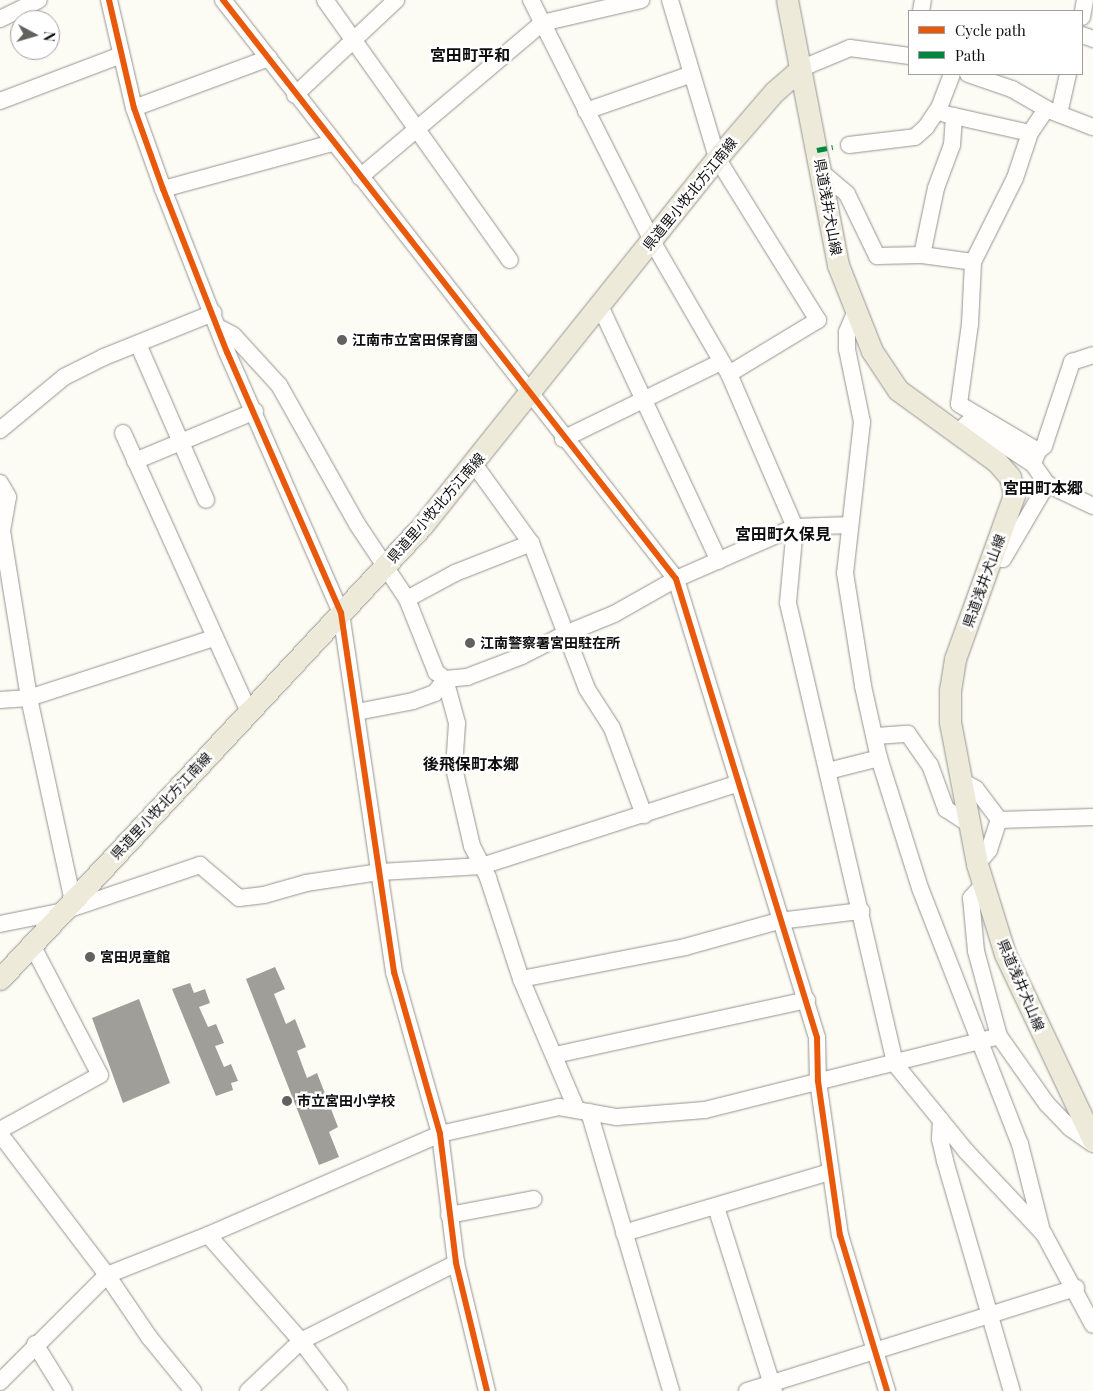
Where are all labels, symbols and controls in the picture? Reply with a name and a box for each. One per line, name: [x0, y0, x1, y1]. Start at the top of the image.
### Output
north arrow: [10, 10, 60, 60]
legend: [908, 10, 1083, 75]
text: Cycle path: [955, 20, 1026, 40]
text: N: [39, 30, 59, 43]
district label: 宮田町平和: [430, 45, 510, 65]
text: Path: [955, 45, 985, 65]
street label: 県道里小牧北方江南線: [639, 134, 741, 254]
street label: 県道浅井犬山線: [811, 157, 845, 257]
place label: 江南市立宮田保育園: [352, 332, 478, 348]
marker: 江南市立宮田保育園: [336, 334, 348, 346]
street label: 県道里小牧北方江南線: [384, 450, 488, 566]
district label: 宮田町本郷: [1003, 478, 1083, 498]
district label: 宮田町久保見: [735, 524, 831, 544]
street label: 県道浅井犬山線: [959, 532, 1009, 630]
place label: 江南警察署宮田駐在所: [480, 635, 620, 651]
marker: 江南警察署宮田駐在所: [464, 637, 476, 649]
street label: 県道里小牧北方江南線: [107, 749, 215, 863]
district label: 後飛保町本郷: [423, 754, 519, 774]
street label: 県道浅井犬山線: [994, 937, 1048, 1033]
place label: 宮田児童館: [100, 949, 170, 965]
marker: 宮田児童館: [84, 951, 96, 963]
place label: 市立宮田小学校: [297, 1093, 395, 1109]
marker: 市立宮田小学校: [281, 1095, 293, 1107]

